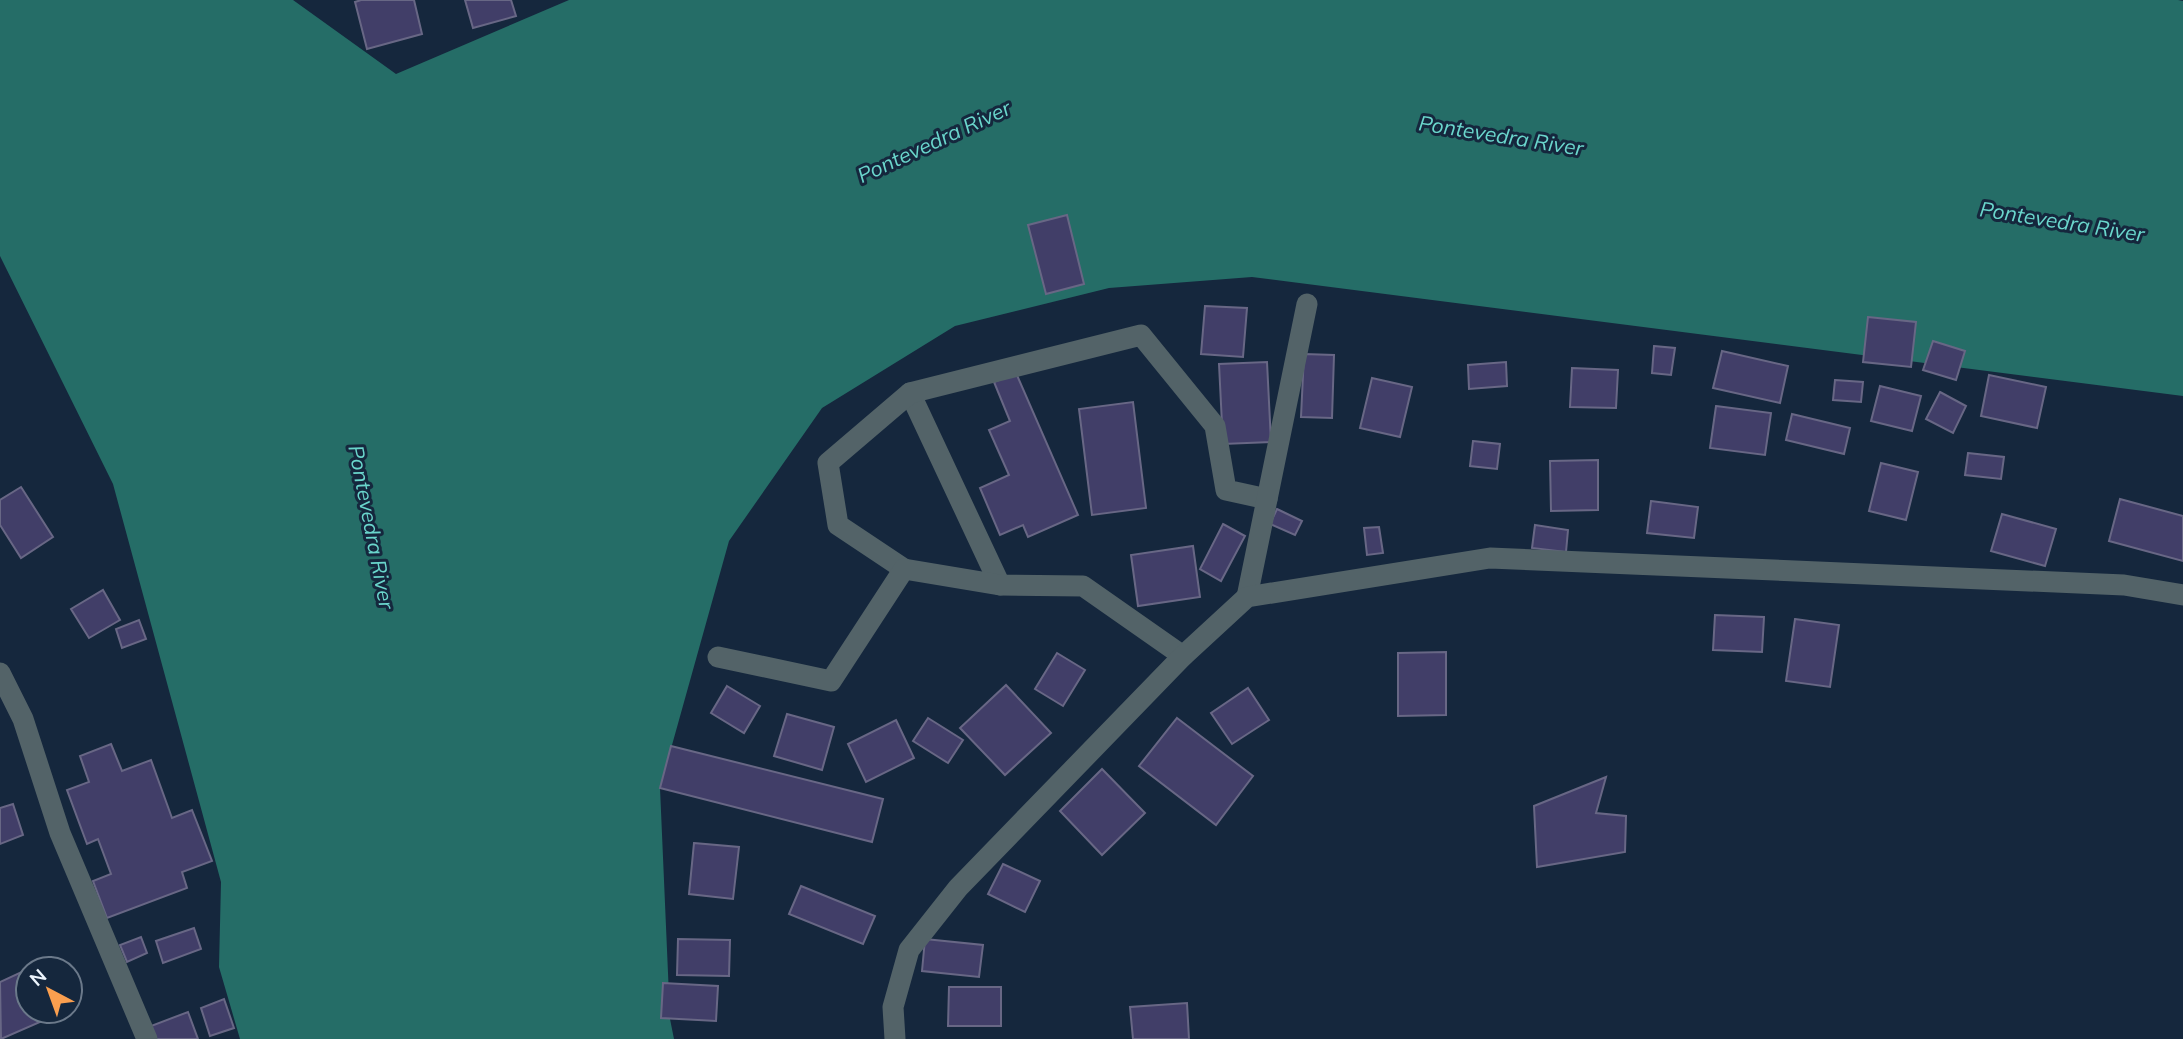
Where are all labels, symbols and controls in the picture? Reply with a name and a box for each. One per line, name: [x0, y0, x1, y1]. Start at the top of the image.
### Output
water label: Pontevedra River: [853, 94, 1016, 188]
water label: Pontevedra River: [1417, 109, 1587, 161]
water label: Pontevedra River: [1978, 195, 2148, 247]
water label: Pontevedra River: [343, 443, 401, 612]
north arrow: [14, 955, 84, 1025]
text: N: [25, 963, 51, 991]

